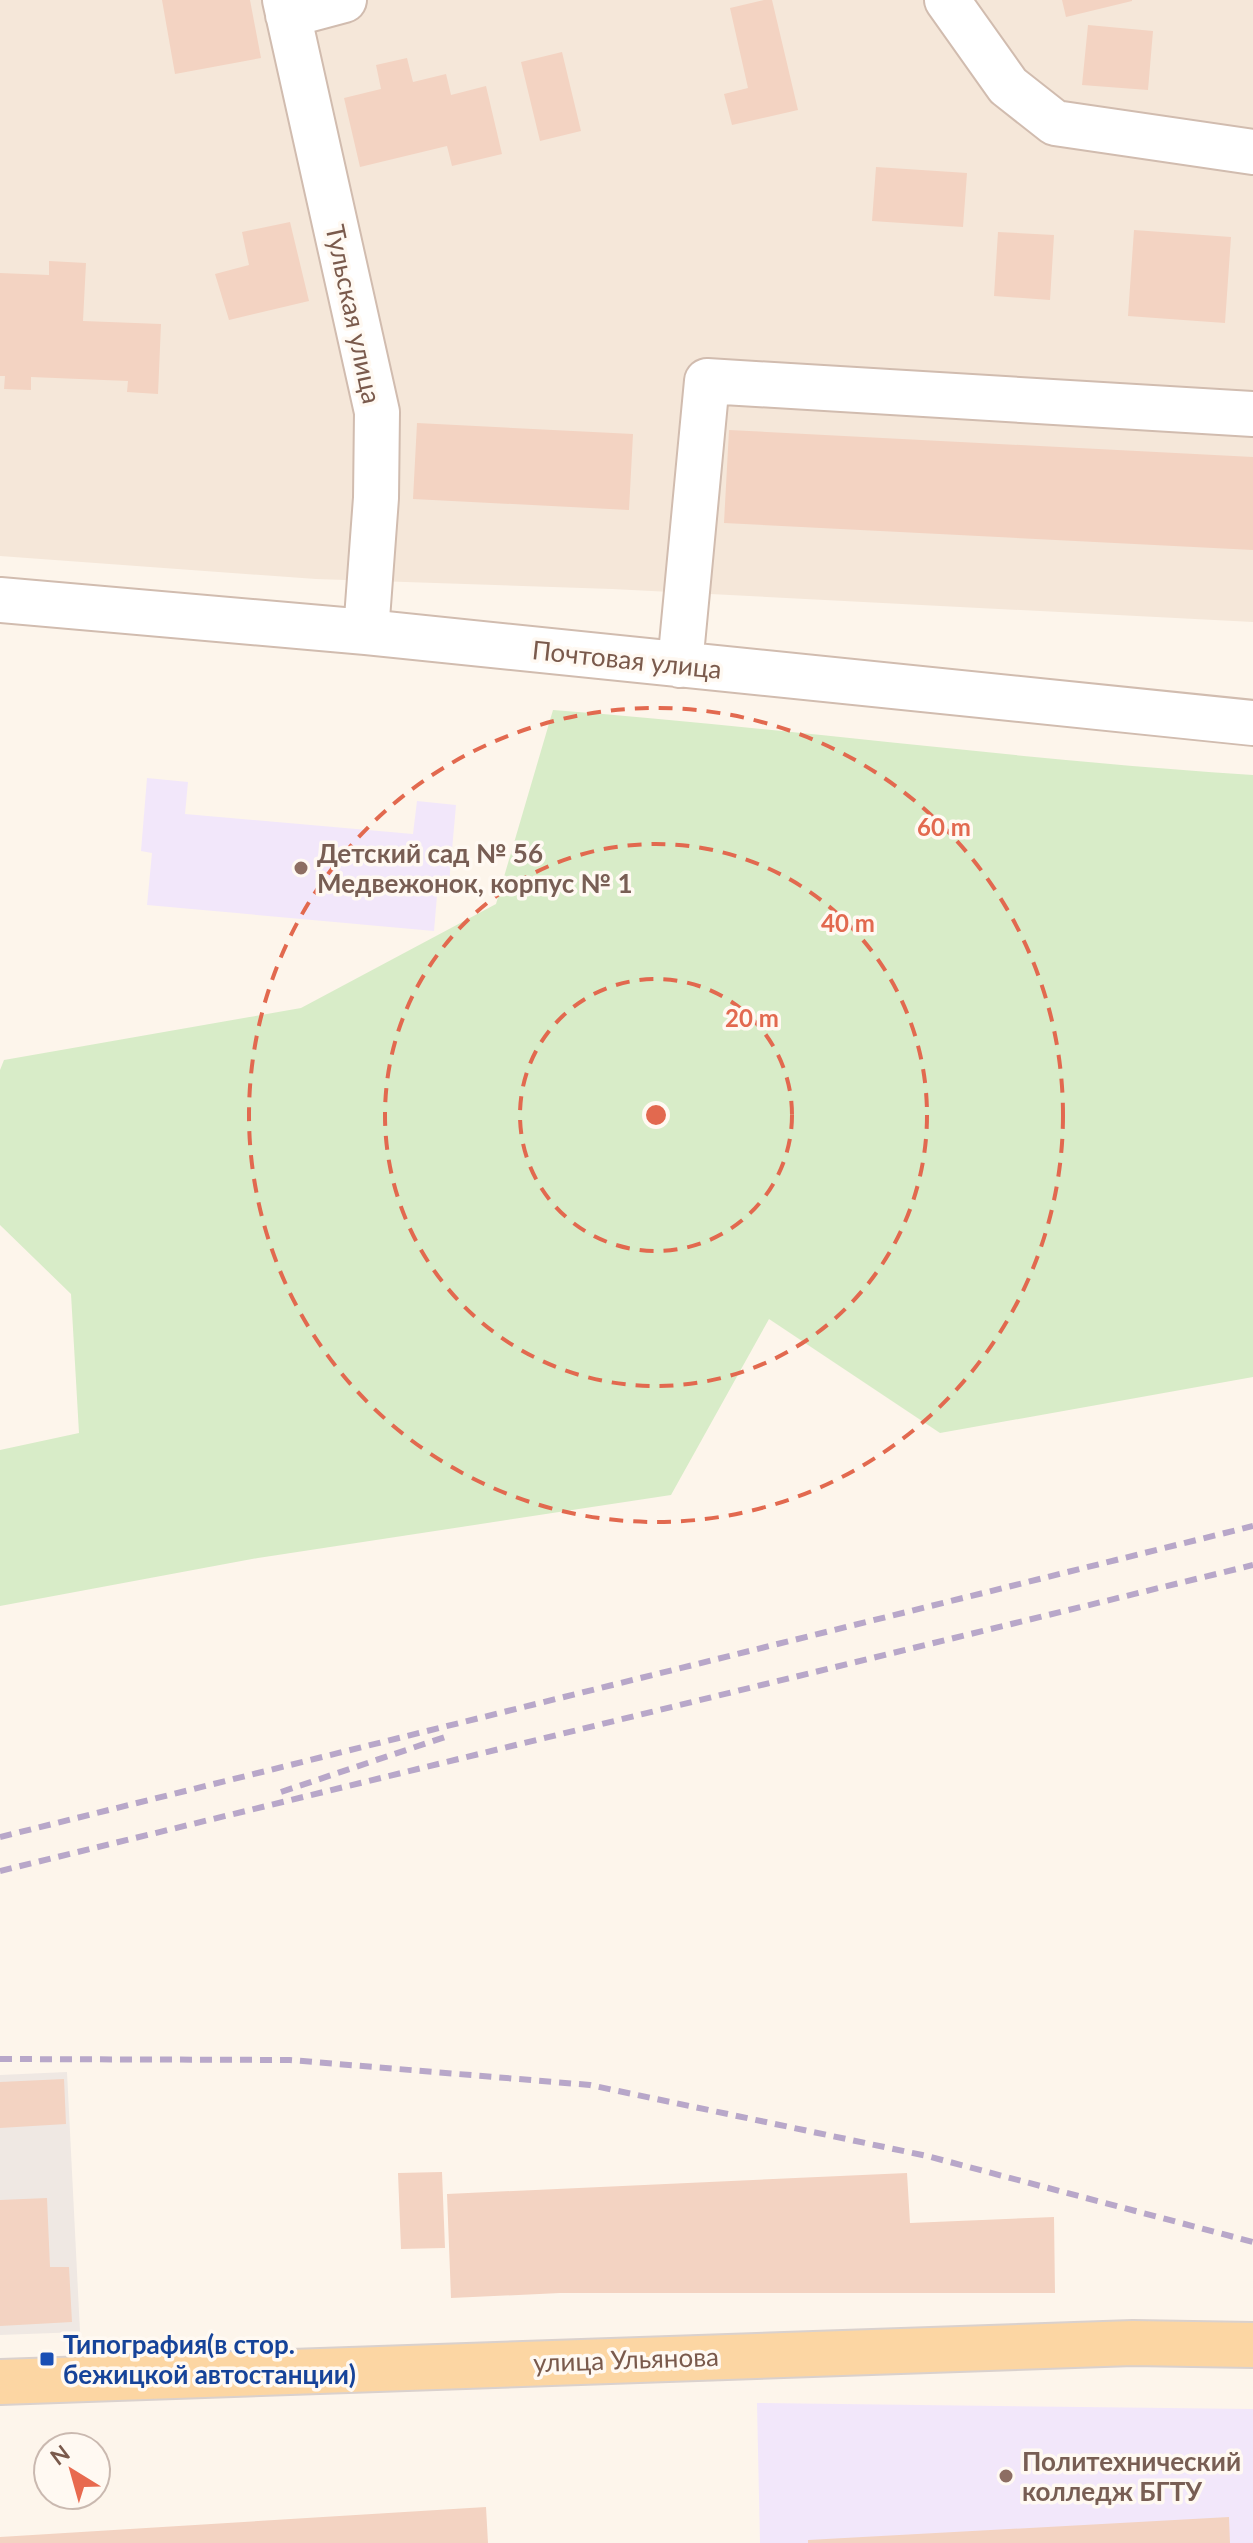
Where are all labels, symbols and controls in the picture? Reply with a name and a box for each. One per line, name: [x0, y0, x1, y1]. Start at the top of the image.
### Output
street label: Тульская улица: [319, 222, 389, 406]
street label: Почтовая улица: [531, 633, 723, 685]
text: 60 m: [917, 812, 971, 841]
place label: Детский сад № 56 Медвежонок, корпус № 1: [317, 837, 632, 899]
marker: Детский сад № 56 Медвежонок, корпус № 1: [292, 859, 310, 877]
text: 40 m: [821, 908, 875, 937]
text: 20 m: [725, 1003, 779, 1032]
centre of rings: [642, 1101, 670, 1129]
place label: Типография(в стор. бежицкой автостанции): [63, 2328, 356, 2390]
street label: улица Ульянова: [532, 2340, 720, 2378]
marker: Типография(в стор. бежицкой автостанции): [38, 2350, 56, 2368]
north arrow: [32, 2431, 112, 2511]
text: N: [45, 2439, 75, 2471]
place label: Политехнический колледж БГТУ: [1022, 2445, 1241, 2507]
marker: Политехнический колледж БГТУ: [997, 2467, 1015, 2485]

